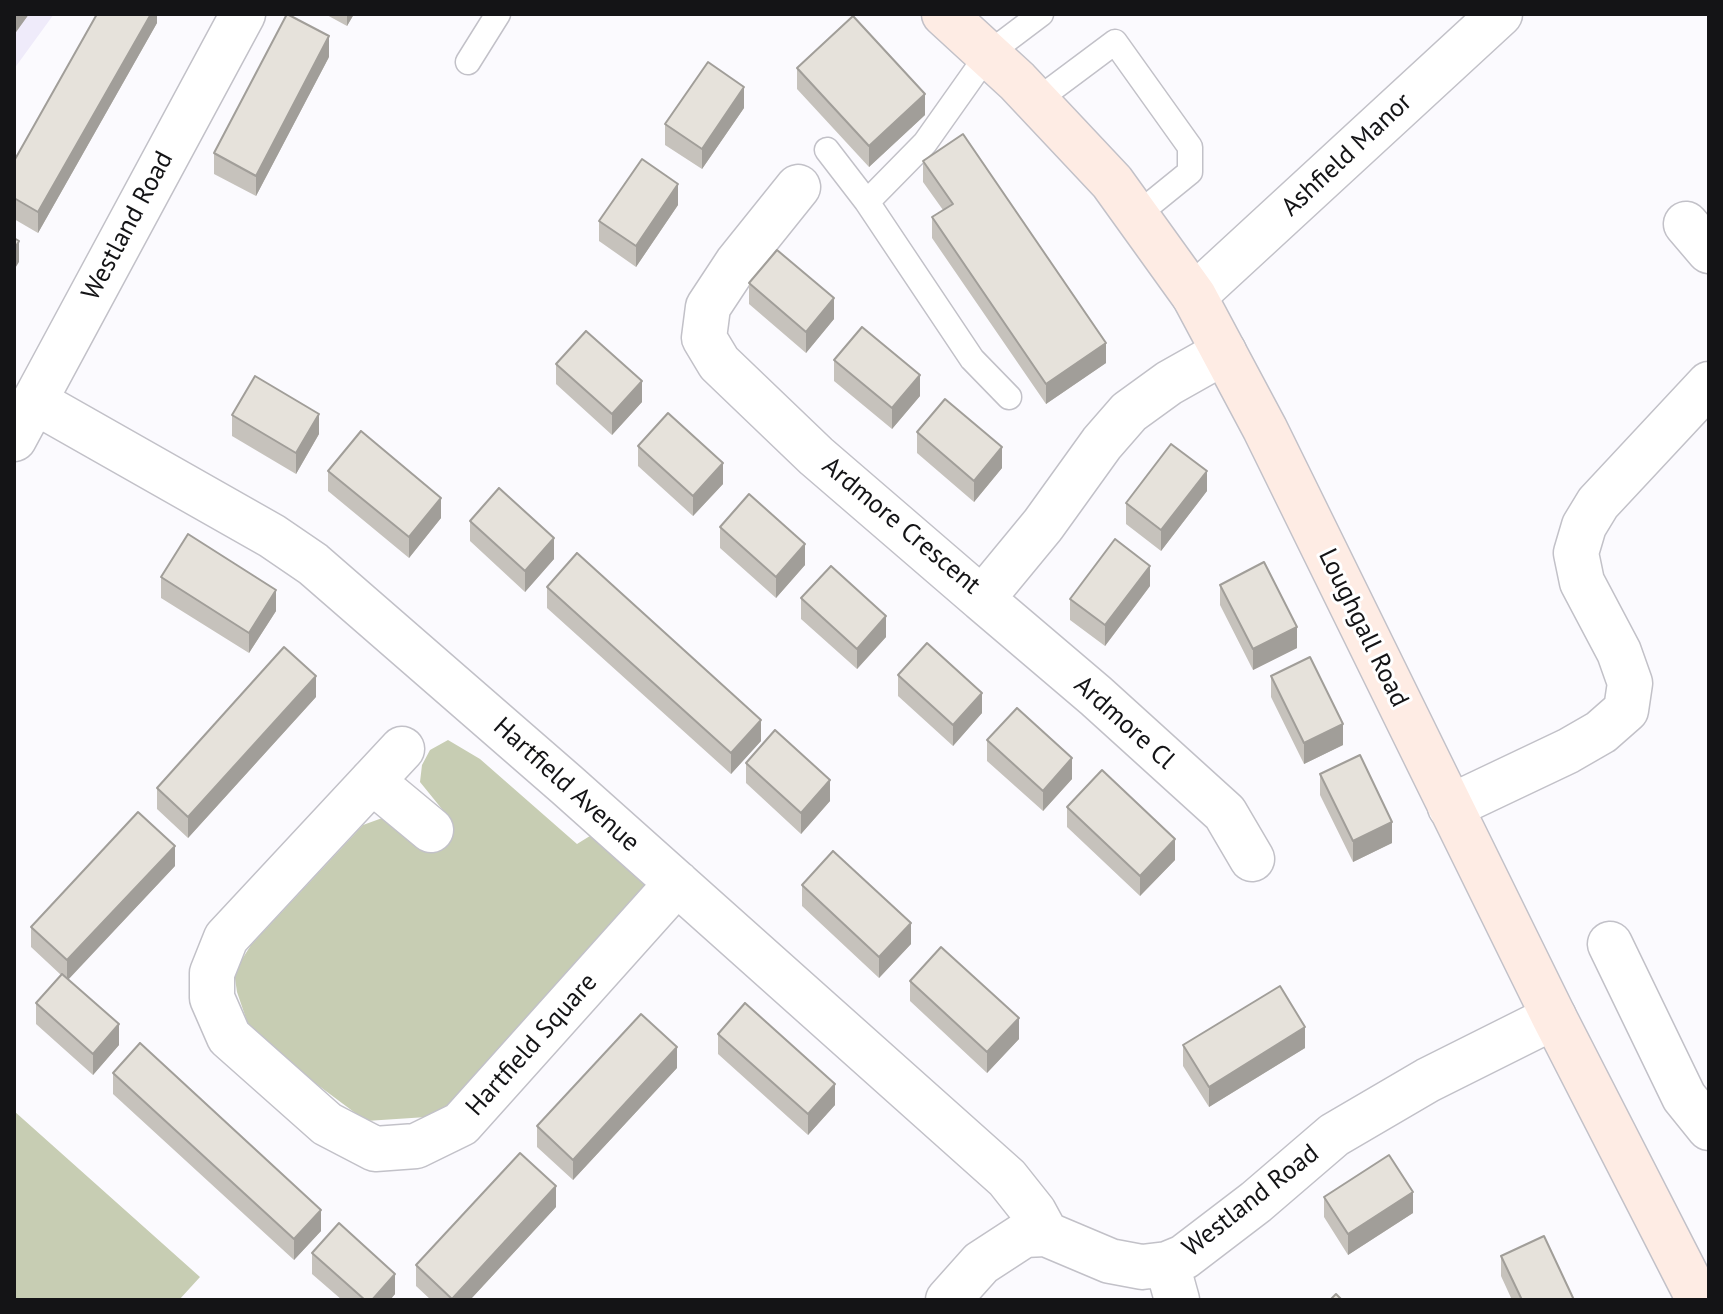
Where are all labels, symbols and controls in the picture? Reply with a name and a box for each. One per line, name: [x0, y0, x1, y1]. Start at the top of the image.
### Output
street label: Ashfield Manor: [1275, 87, 1419, 223]
street label: Westland Road: [76, 146, 180, 306]
street label: Ardmore Crescent: [816, 451, 986, 601]
street label: Loughgall Road: [1311, 544, 1415, 712]
street label: Ardmore Cl: [1067, 670, 1181, 776]
street label: Hartfield Avenue: [487, 711, 645, 859]
street label: Hartfield Square: [460, 967, 604, 1123]
street label: Westland Road: [1177, 1138, 1325, 1264]

